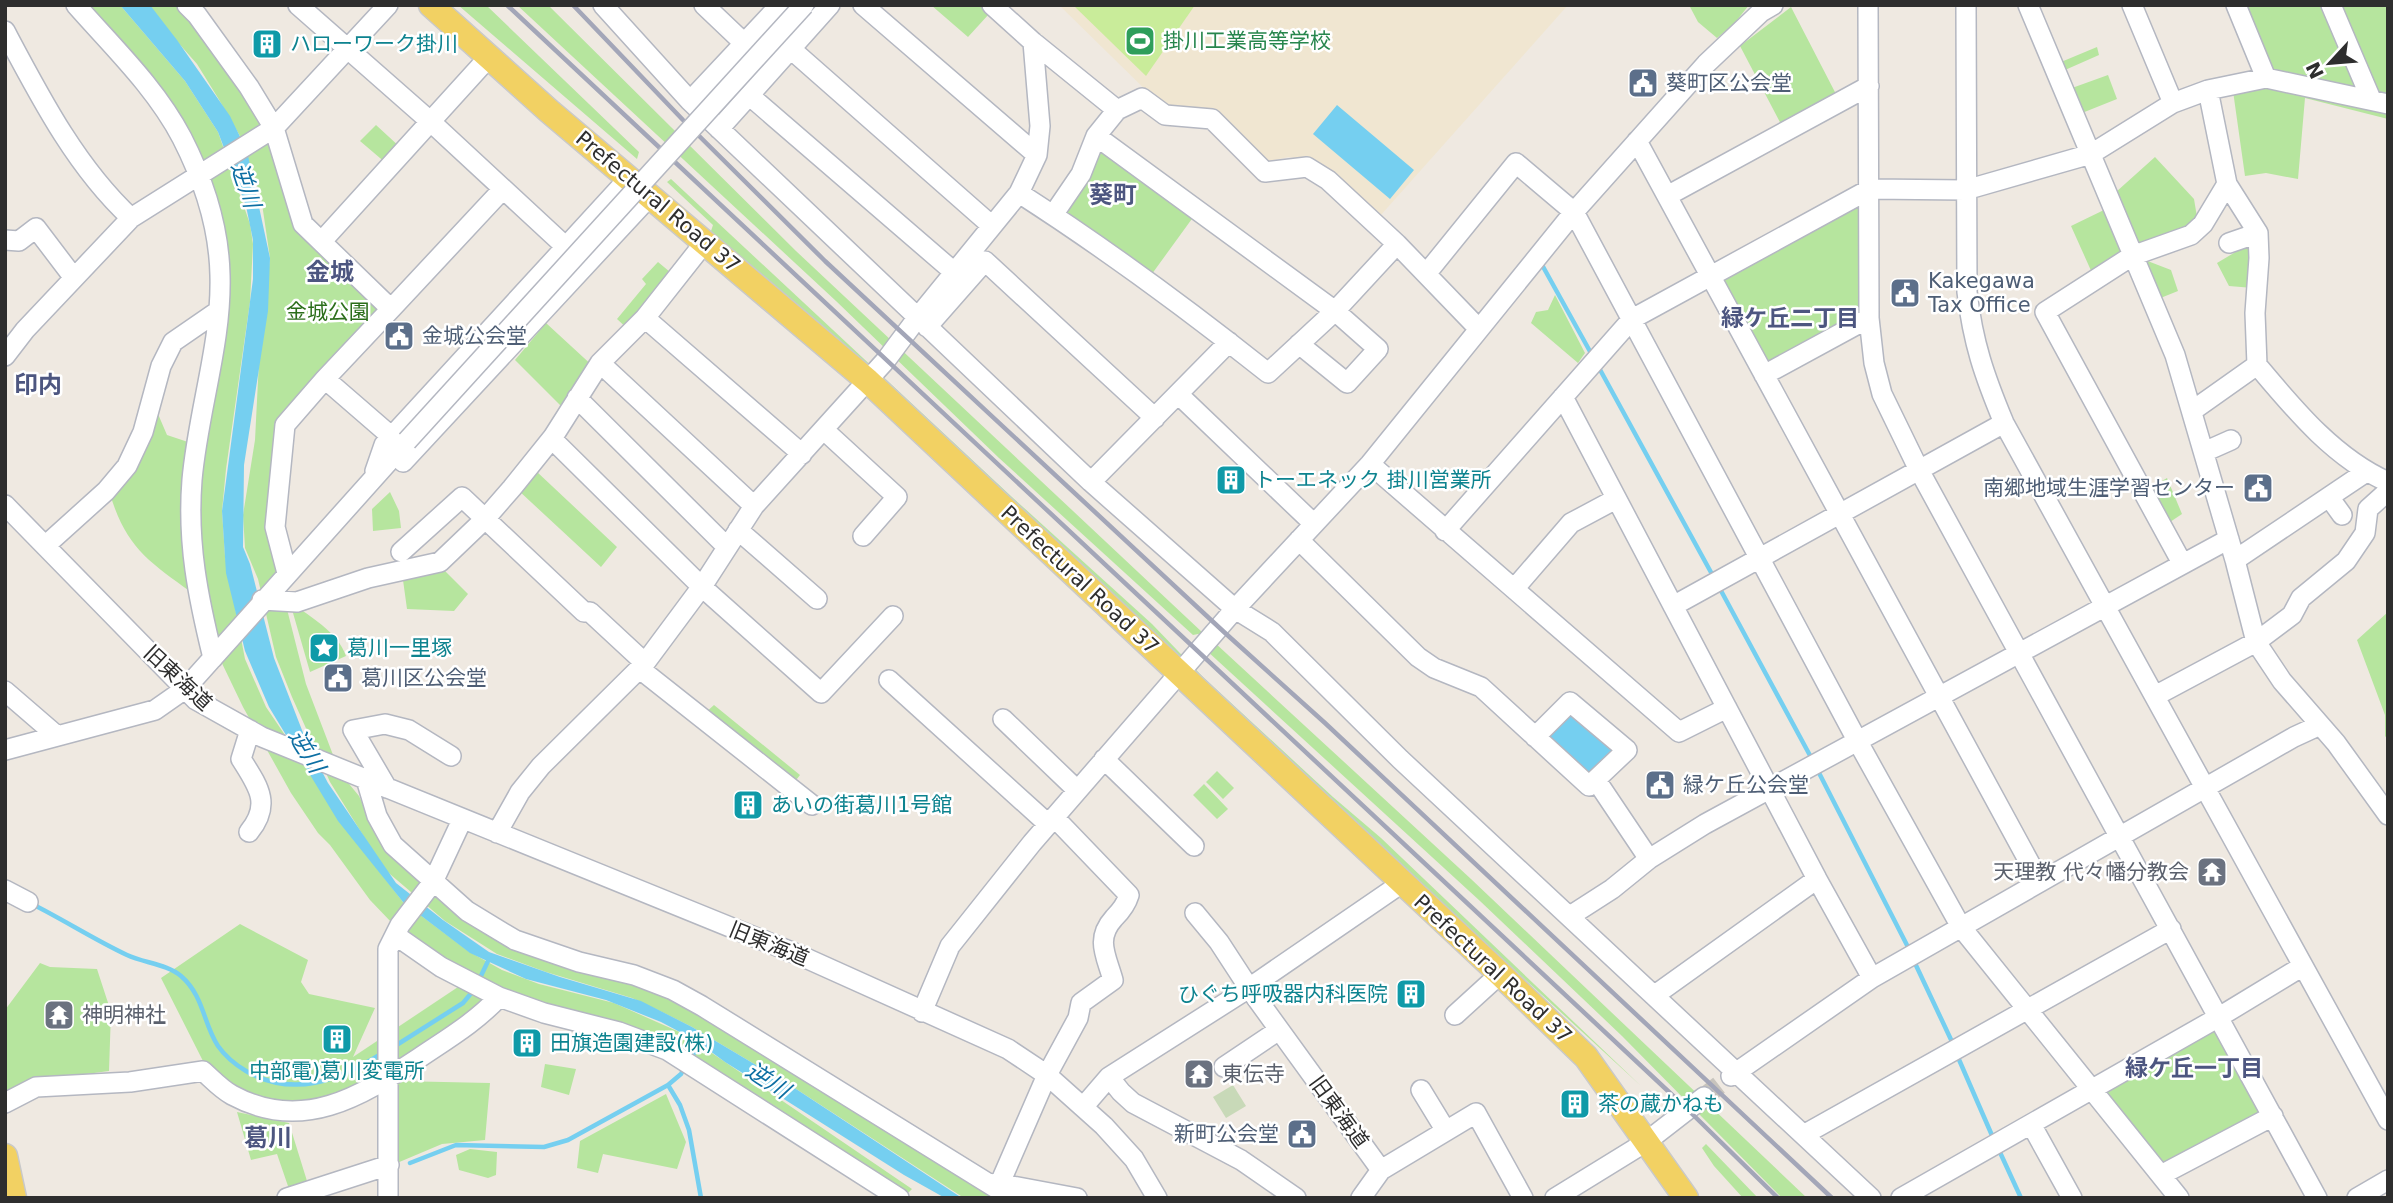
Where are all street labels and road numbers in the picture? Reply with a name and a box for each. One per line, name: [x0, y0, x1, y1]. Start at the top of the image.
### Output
street label: Prefectural Road 37: [571, 126, 745, 278]
street label: Prefectural Road 37: [996, 501, 1164, 659]
street label: 旧東海道: [139, 641, 217, 715]
street label: Prefectural Road 37: [1409, 890, 1577, 1048]
street label: 旧東海道: [726, 917, 812, 971]
street label: 旧東海道: [1305, 1071, 1373, 1153]

